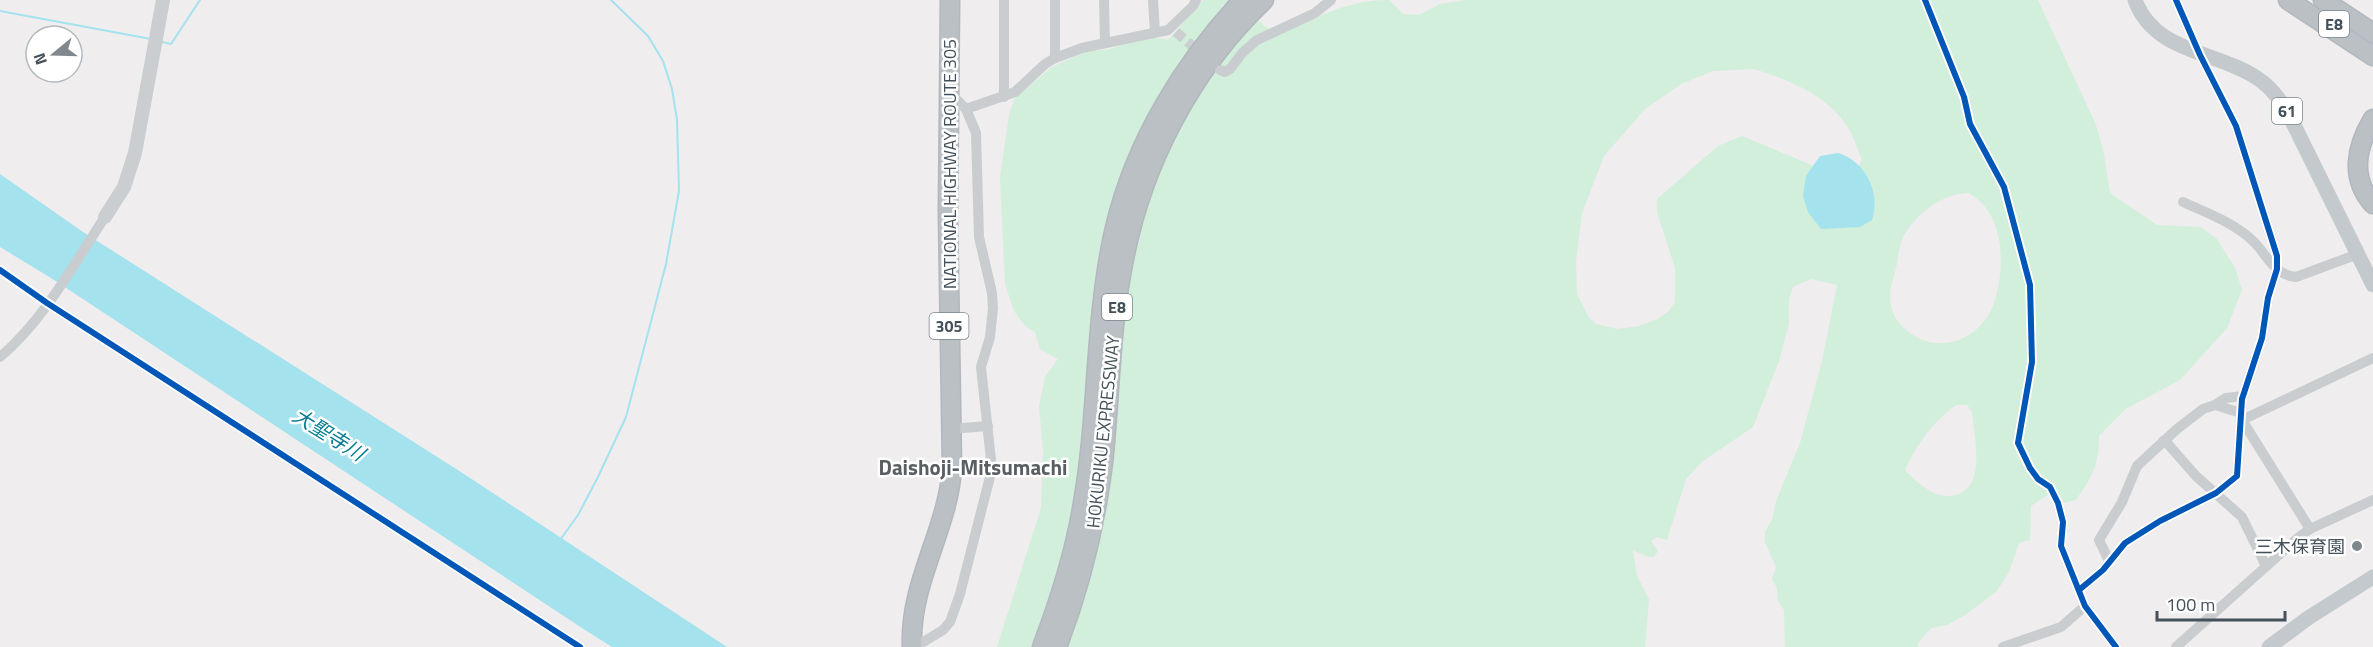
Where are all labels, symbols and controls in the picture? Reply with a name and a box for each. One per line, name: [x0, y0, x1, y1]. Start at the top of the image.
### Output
road number: E8: [2319, 11, 2349, 37]
north arrow: [24, 24, 84, 84]
street label: NATIONAL HIGHWAY ROUTE 305: [936, 39, 963, 289]
text: N: [27, 50, 53, 68]
road number: 61: [2272, 98, 2302, 124]
road number: E8: [1102, 294, 1132, 320]
road number: 305: [930, 313, 968, 339]
street label: HOKURIKU EXPRESSWAY: [1079, 334, 1127, 530]
water label: 大聖寺川: [287, 400, 373, 469]
district label: Daishoji-Mitsumachi: [878, 451, 1068, 483]
place label: 三木保育園: [2255, 533, 2345, 560]
marker: 三木保育園: [2350, 539, 2364, 553]
scale bar: [2157, 584, 2284, 622]
text: 100 m: [2166, 591, 2215, 618]

